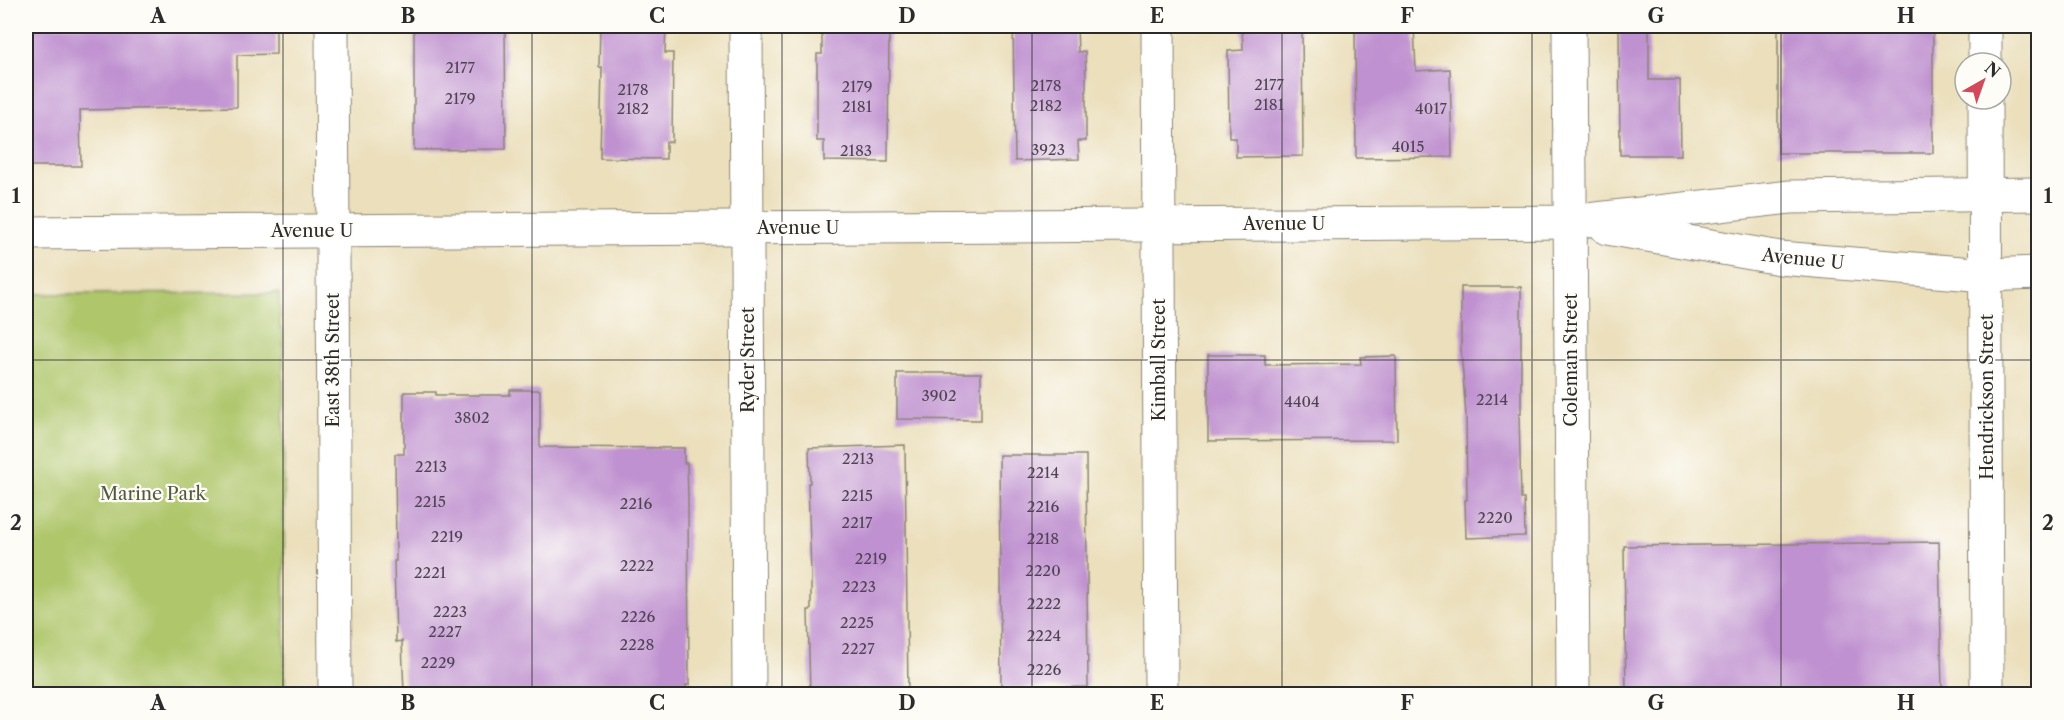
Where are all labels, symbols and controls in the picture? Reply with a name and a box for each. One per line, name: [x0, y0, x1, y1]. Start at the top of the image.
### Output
text: A: [149, 4, 166, 28]
text: B: [401, 4, 416, 28]
text: C: [649, 4, 665, 28]
text: D: [898, 4, 916, 28]
text: E: [1150, 4, 1164, 28]
text: F: [1400, 4, 1414, 28]
text: G: [1648, 4, 1665, 28]
text: H: [1897, 4, 1915, 28]
north arrow: [1953, 51, 2013, 111]
text: N: [1981, 57, 2004, 82]
house number: 2177: [445, 58, 475, 77]
house number: 2177: [1254, 75, 1284, 94]
house number: 2178: [1030, 76, 1062, 95]
house number: 2179: [841, 77, 873, 96]
house number: 2178: [617, 80, 649, 99]
house number: 2179: [444, 89, 476, 108]
house number: 2181: [1254, 95, 1285, 114]
house number: 2182: [1030, 96, 1062, 115]
house number: 2181: [842, 97, 873, 116]
house number: 2182: [617, 99, 649, 118]
house number: 4017: [1415, 99, 1448, 118]
house number: 4015: [1392, 137, 1424, 156]
house number: 3923: [1031, 140, 1065, 159]
house number: 2183: [840, 141, 872, 160]
text: 1: [12, 184, 21, 208]
text: 1: [2044, 184, 2053, 208]
street label: Avenue U: [1242, 213, 1325, 235]
street label: Avenue U: [756, 217, 839, 239]
street label: Avenue U: [270, 220, 353, 242]
street label: Avenue U: [1760, 244, 1845, 274]
street label: East 38th Street: [322, 292, 344, 427]
street label: Coleman Street: [1560, 293, 1582, 427]
street label: Kimball Street: [1148, 298, 1170, 422]
street label: Ryder Street: [737, 306, 759, 413]
street label: Hendrickson Street: [1976, 313, 1998, 480]
house number: 3902: [921, 386, 957, 405]
house number: 2214: [1476, 390, 1508, 409]
house number: 4404: [1284, 392, 1320, 411]
house number: 3802: [454, 408, 490, 427]
house number: 2213: [842, 449, 874, 468]
house number: 2213: [415, 457, 447, 476]
house number: 2214: [1027, 463, 1059, 482]
park label: Marine Park: [100, 483, 208, 505]
house number: 2215: [841, 486, 873, 505]
house number: 2215: [414, 492, 446, 511]
house number: 2216: [620, 494, 652, 513]
house number: 2216: [1027, 497, 1059, 516]
house number: 2220: [1477, 508, 1513, 527]
text: 2: [10, 511, 22, 535]
text: 2: [2042, 511, 2054, 535]
house number: 2217: [842, 513, 873, 532]
house number: 2219: [431, 527, 463, 546]
house number: 2218: [1027, 529, 1059, 548]
house number: 2219: [855, 549, 887, 568]
house number: 2222: [620, 556, 654, 575]
house number: 2220: [1025, 561, 1061, 580]
house number: 2221: [414, 563, 447, 582]
house number: 2223: [842, 577, 876, 596]
house number: 2222: [1027, 594, 1061, 613]
house number: 2223: [433, 602, 467, 621]
house number: 2226: [621, 607, 656, 626]
house number: 2225: [840, 613, 874, 632]
house number: 2227: [428, 622, 462, 641]
house number: 2224: [1027, 626, 1061, 645]
house number: 2228: [620, 635, 654, 654]
house number: 2227: [841, 639, 875, 658]
house number: 2229: [421, 653, 455, 672]
house number: 2226: [1027, 660, 1062, 679]
text: A: [149, 691, 166, 715]
text: B: [401, 691, 416, 715]
text: C: [649, 691, 665, 715]
text: D: [898, 691, 916, 715]
text: E: [1150, 691, 1164, 715]
text: F: [1400, 691, 1414, 715]
text: G: [1648, 691, 1665, 715]
text: H: [1897, 691, 1915, 715]

